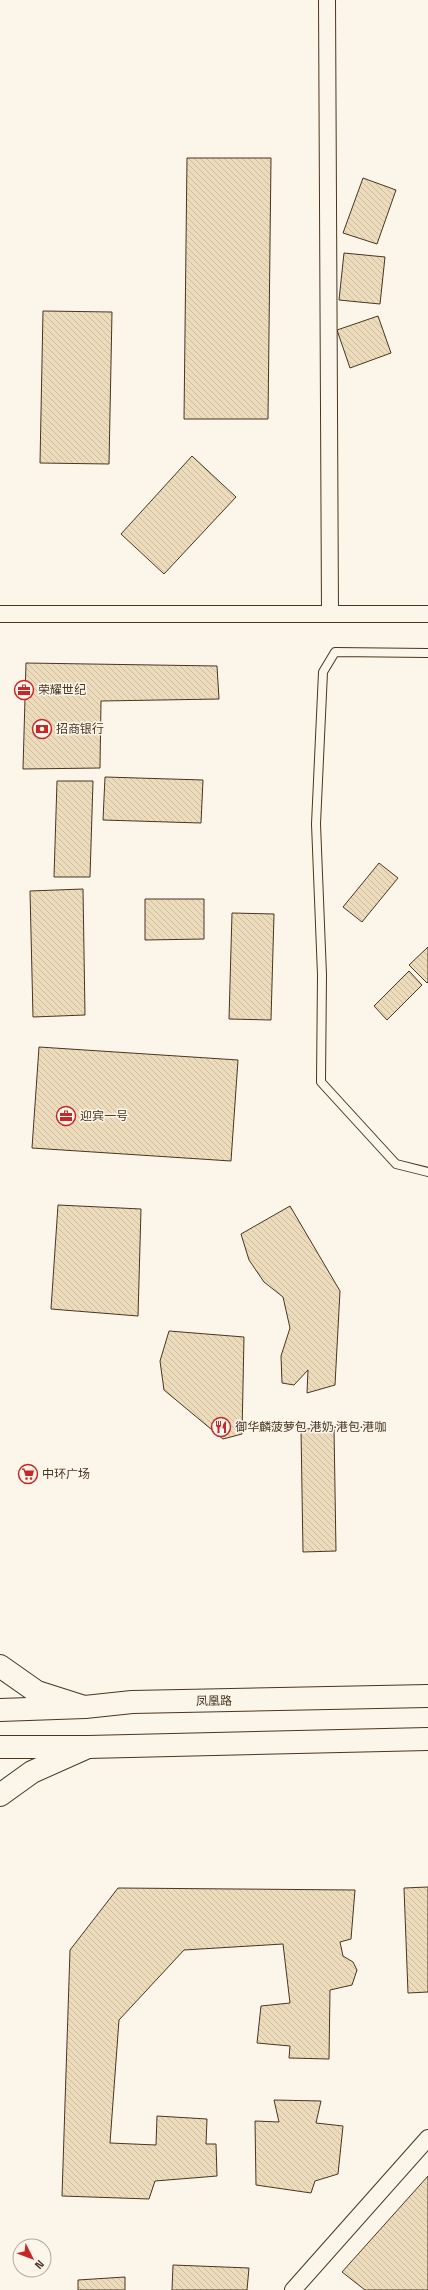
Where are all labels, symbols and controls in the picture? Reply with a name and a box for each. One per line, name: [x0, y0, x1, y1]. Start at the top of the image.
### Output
office icon: 荣耀世纪: [13, 679, 35, 701]
place label: 荣耀世纪: [38, 682, 86, 698]
bank icon: 招商银行: [31, 718, 53, 740]
place label: 招商银行: [56, 721, 104, 737]
office icon: 迎宾一号: [55, 1105, 77, 1127]
place label: 迎宾一号: [80, 1108, 128, 1124]
restaurant icon: 御华麟菠萝包 港奶·港包·港咖: [210, 1416, 232, 1438]
place label: 御华麟菠萝包 港奶·港包·港咖: [235, 1419, 387, 1435]
supermarket icon: 中环广场: [17, 1463, 39, 1485]
place label: 中环广场: [42, 1466, 90, 1482]
street label: 凤凰路: [196, 1693, 232, 1709]
north arrow: [12, 2238, 52, 2278]
text: N: [32, 2257, 47, 2272]

